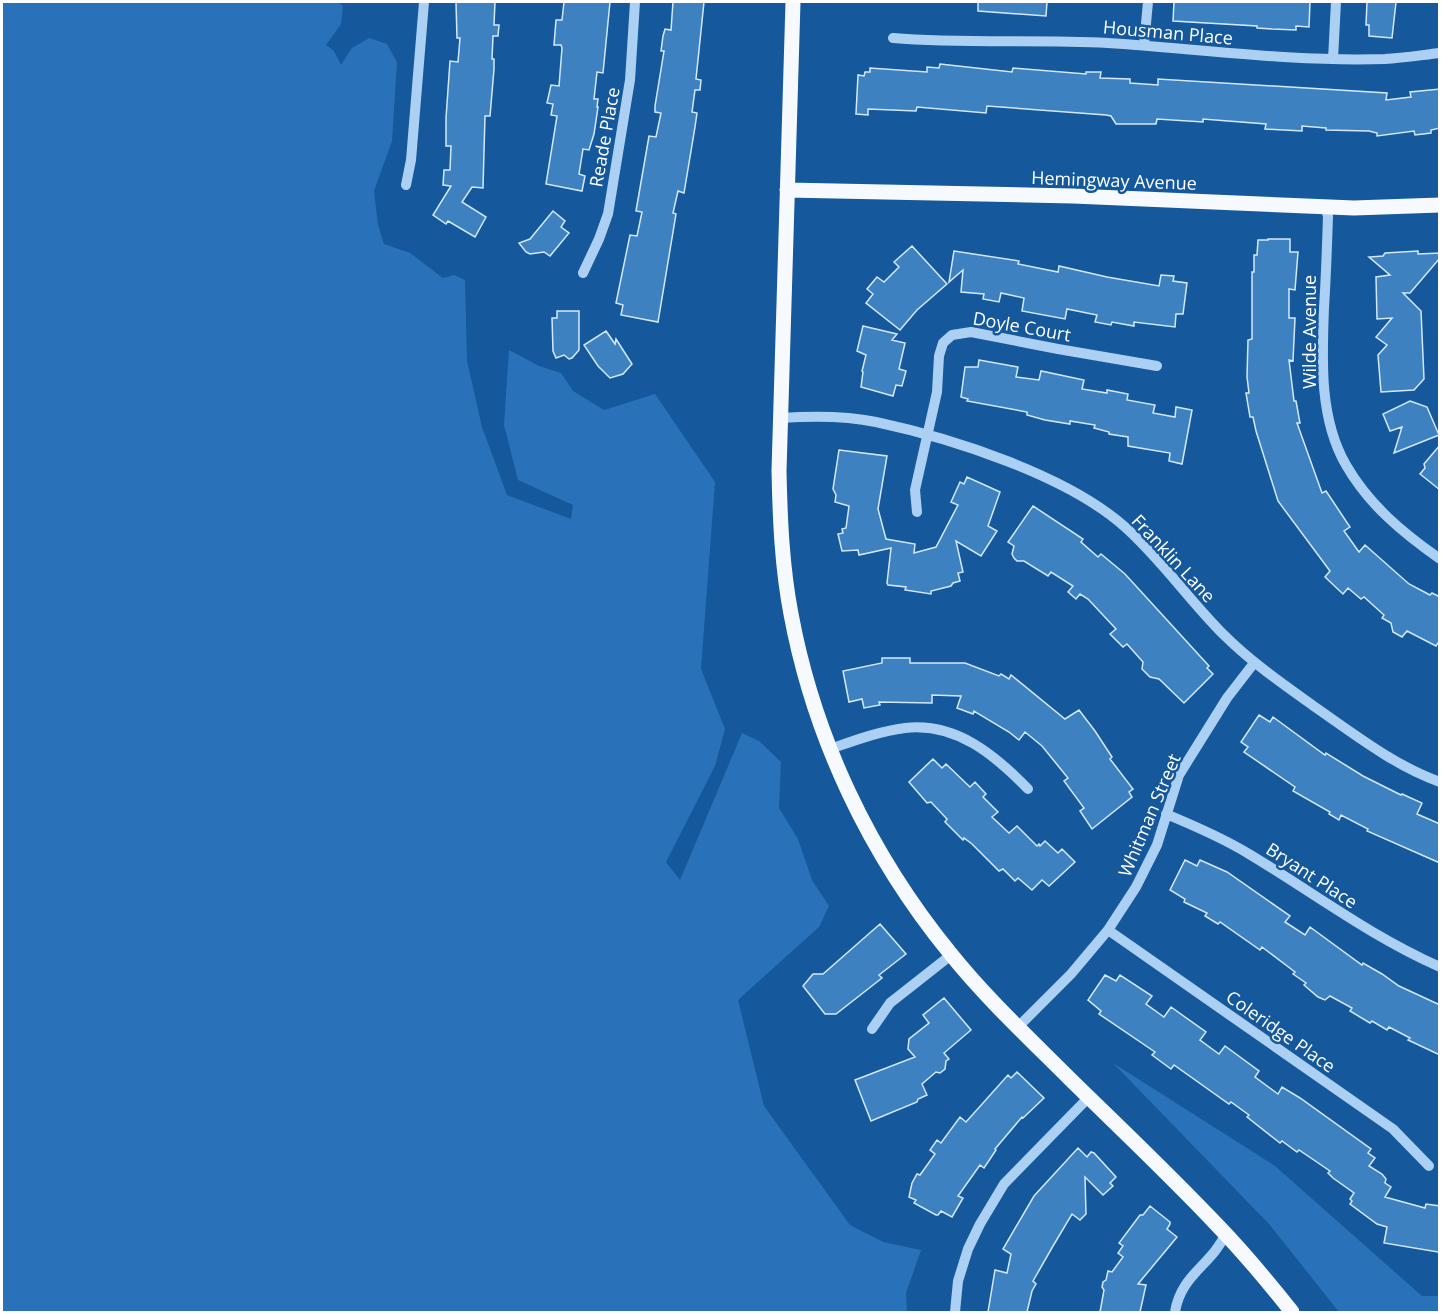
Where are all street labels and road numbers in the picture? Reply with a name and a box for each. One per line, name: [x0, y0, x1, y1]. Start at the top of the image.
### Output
street label: Housman Place: [1102, 14, 1234, 50]
street label: Reade Place: [583, 85, 625, 189]
street label: Hemingway Avenue: [1031, 165, 1197, 195]
street label: Wilde Avenue: [1297, 275, 1321, 389]
street label: Doyle Court: [971, 306, 1073, 346]
street label: Franklin Lane: [1127, 509, 1221, 607]
street label: Whitman Street: [1112, 750, 1186, 880]
street label: Bryant Place: [1262, 837, 1362, 913]
street label: Coleridge Place: [1222, 984, 1340, 1078]

